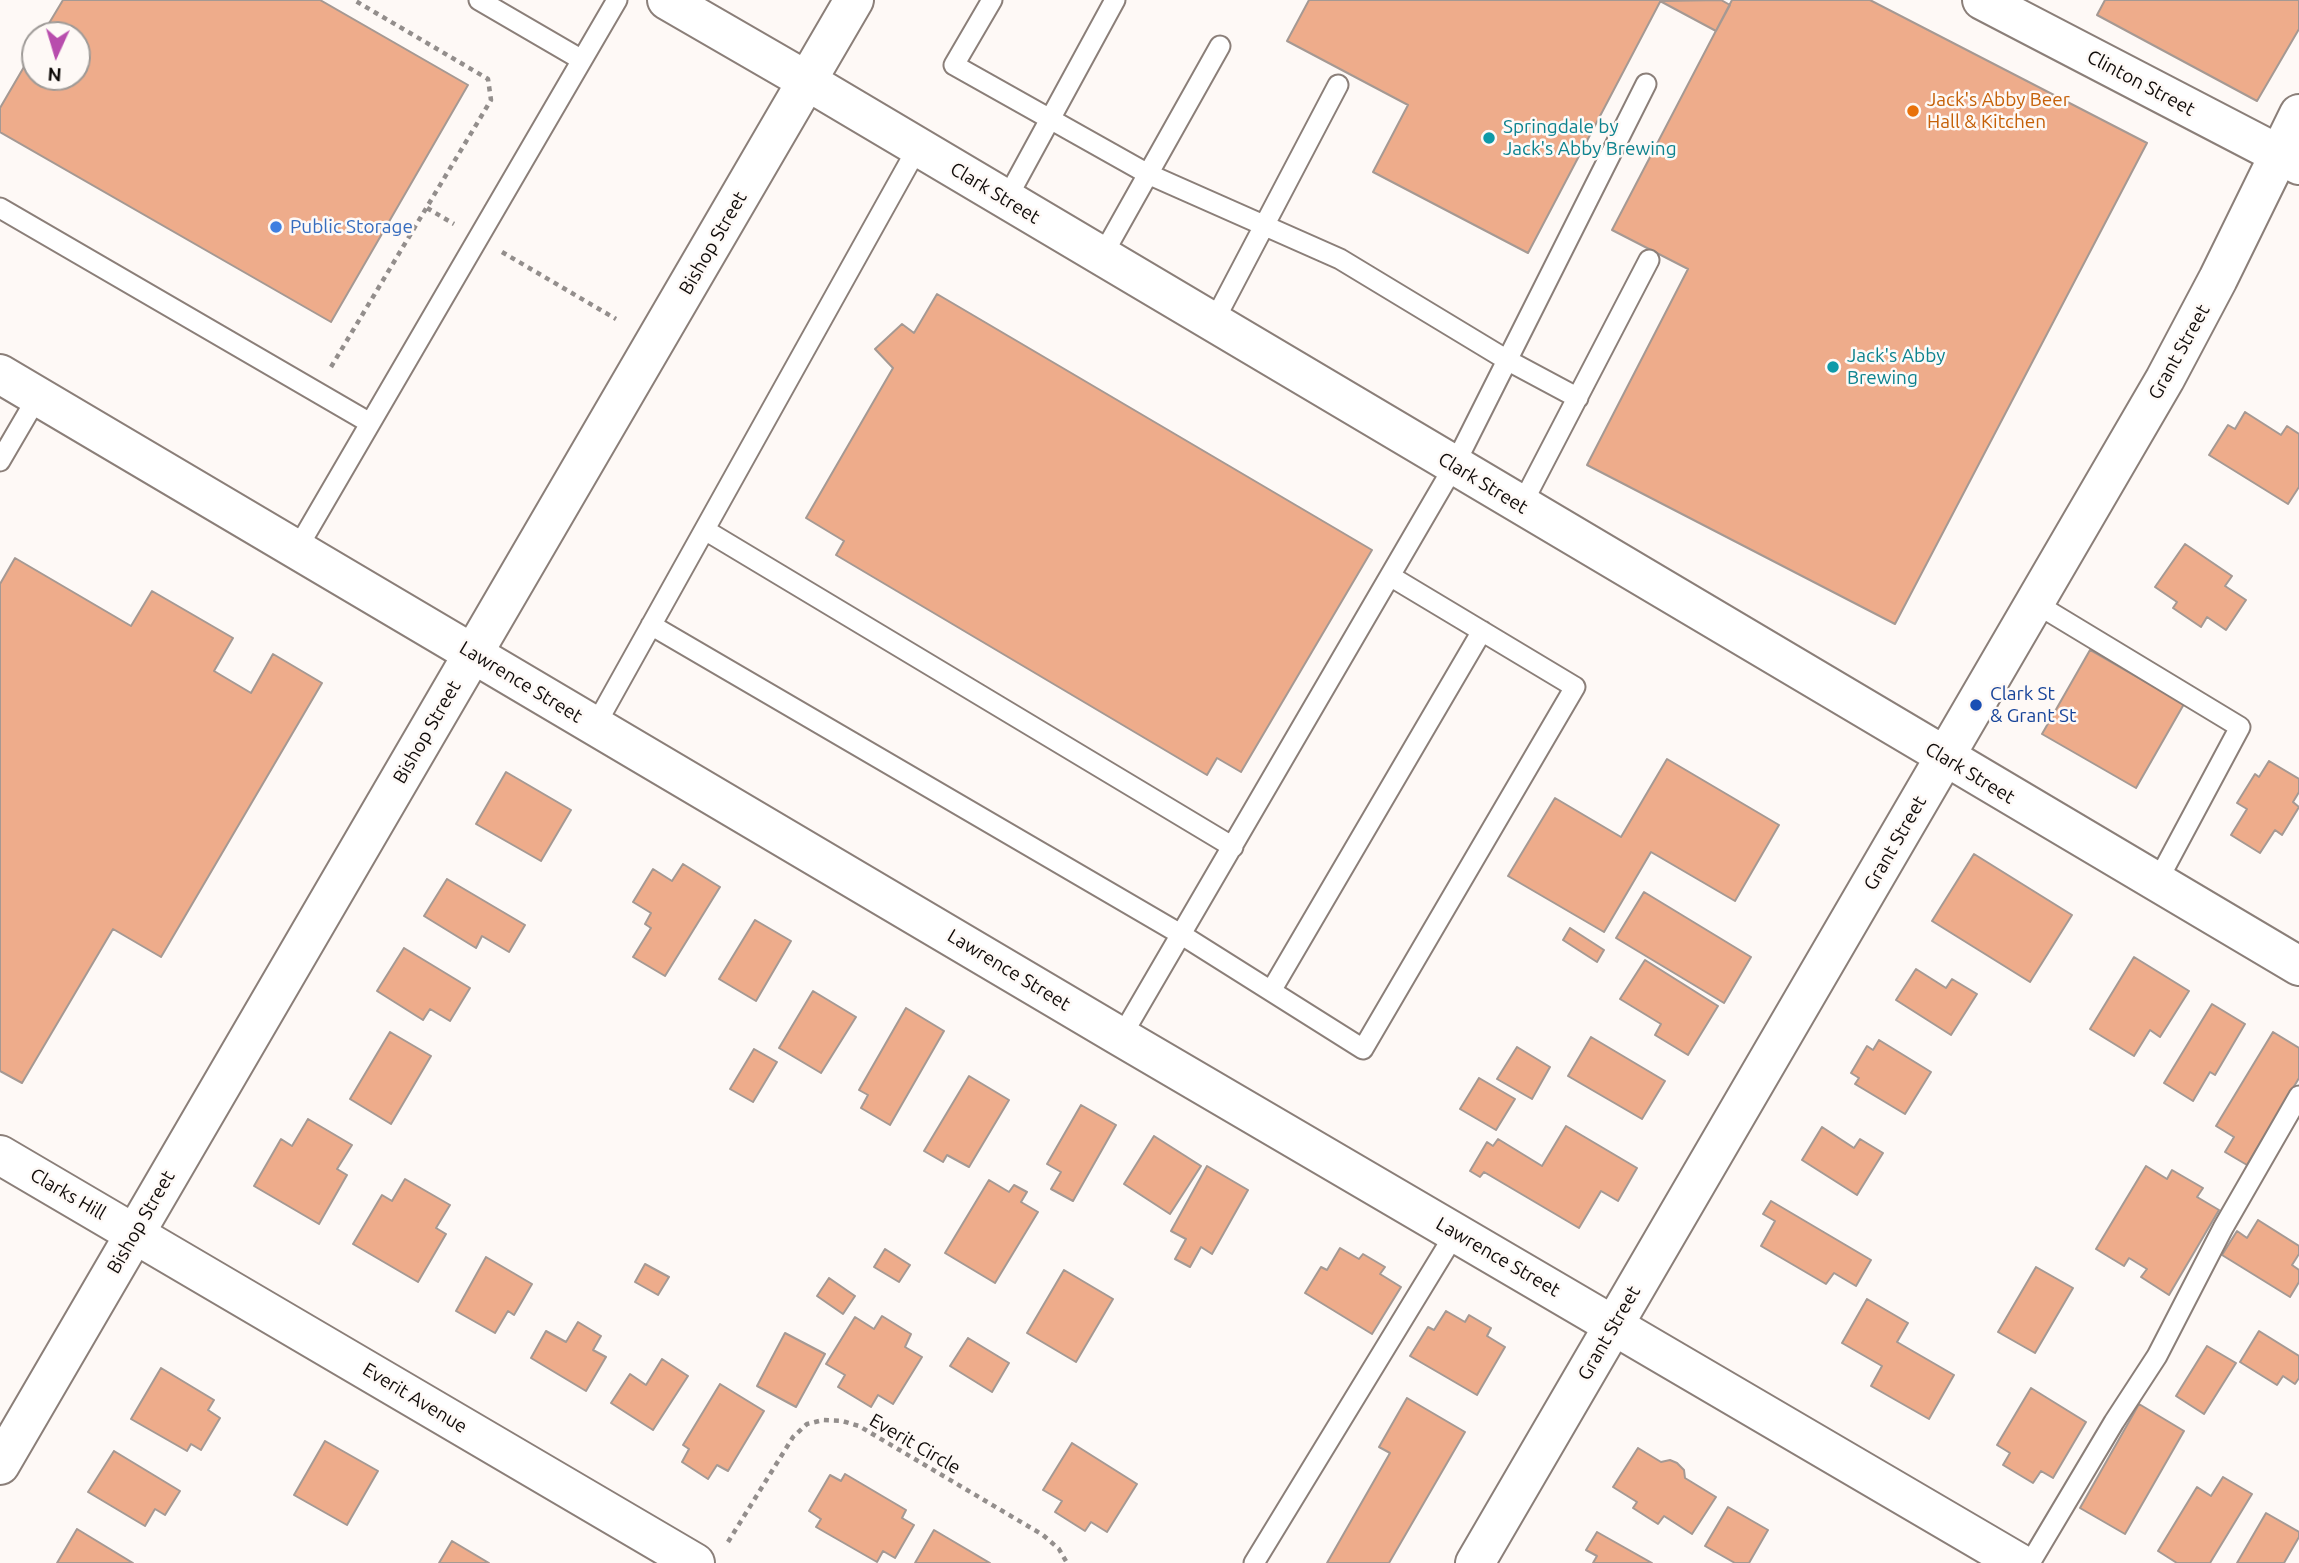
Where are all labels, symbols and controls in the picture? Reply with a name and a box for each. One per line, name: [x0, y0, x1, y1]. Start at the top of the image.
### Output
north arrow: [21, 21, 91, 91]
street label: Clinton Street: [2083, 45, 2199, 121]
text: N: [47, 63, 63, 86]
place label: Jack's Abby Beer Hall & Kitchen: [1927, 89, 2070, 133]
marker: Jack's Abby Beer Hall & Kitchen: [1905, 103, 1921, 119]
place label: Springdale by Jack's Abby Brewing: [1503, 116, 1677, 160]
marker: Springdale by Jack's Abby Brewing: [1481, 130, 1497, 146]
street label: Clark Street: [946, 157, 1044, 229]
street label: Bishop Street: [674, 187, 752, 299]
place label: Public Storage: [290, 216, 413, 238]
marker: Public Storage: [268, 219, 284, 235]
street label: Grant Street: [2144, 300, 2214, 404]
place label: Jack's Abby Brewing: [1847, 345, 1945, 389]
marker: Jack's Abby Brewing: [1825, 359, 1841, 375]
street label: Clark Street: [1434, 447, 1532, 519]
street label: Lawrence Street: [455, 636, 587, 728]
street label: Bishop Street: [388, 676, 466, 788]
place label: Clark St & Grant St: [1990, 683, 2076, 727]
marker: Clark St & Grant St: [1968, 697, 1984, 713]
street label: Clark Street: [1921, 737, 2019, 809]
street label: Grant Street: [1859, 792, 1931, 894]
street label: Lawrence Street: [943, 924, 1075, 1016]
street label: Clarks Hill: [26, 1163, 110, 1225]
street label: Bishop Street: [102, 1166, 180, 1278]
street label: Lawrence Street: [1432, 1212, 1564, 1302]
street label: Grant Street: [1573, 1282, 1645, 1384]
street label: Everit Avenue: [359, 1358, 471, 1438]
street label: Everit Circle: [865, 1409, 965, 1479]

